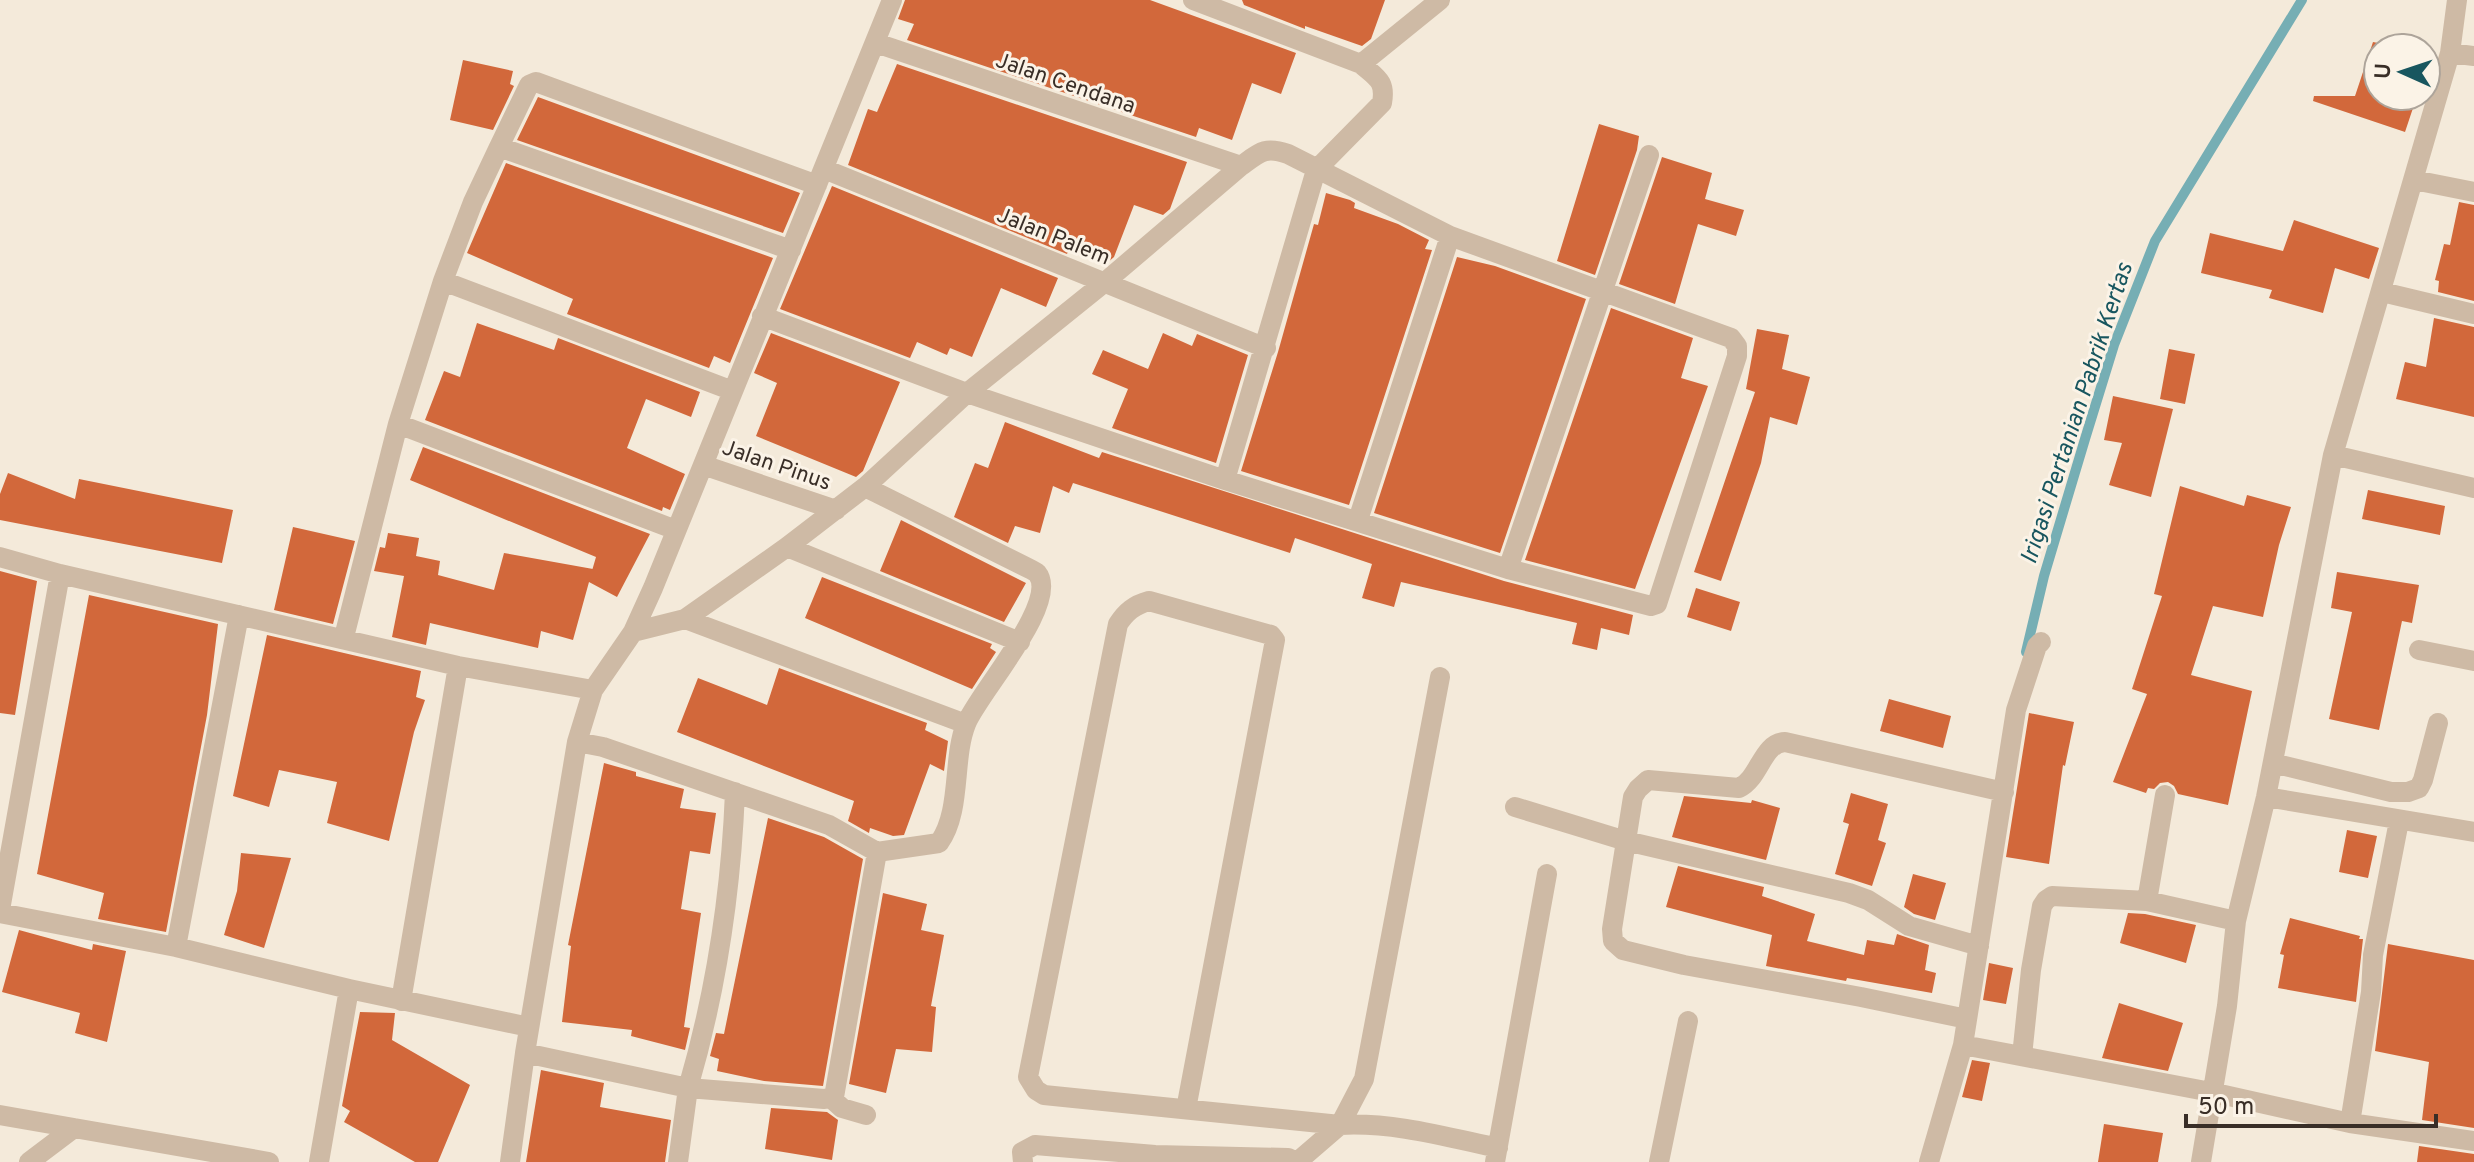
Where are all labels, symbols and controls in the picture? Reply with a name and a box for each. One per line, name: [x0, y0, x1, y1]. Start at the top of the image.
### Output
north arrow: [2362, 32, 2442, 112]
street label: Jalan Cendana: [992, 48, 1139, 121]
text: U: [2371, 63, 2398, 80]
street label: Jalan Palem: [992, 202, 1114, 272]
water label: Irigasi Pertanian Pabrik Kertas: [2015, 258, 2141, 568]
street label: Jalan Pinus: [718, 435, 834, 498]
scale bar: [2186, 1078, 2436, 1128]
text: 50 m: [2198, 1093, 2254, 1123]

